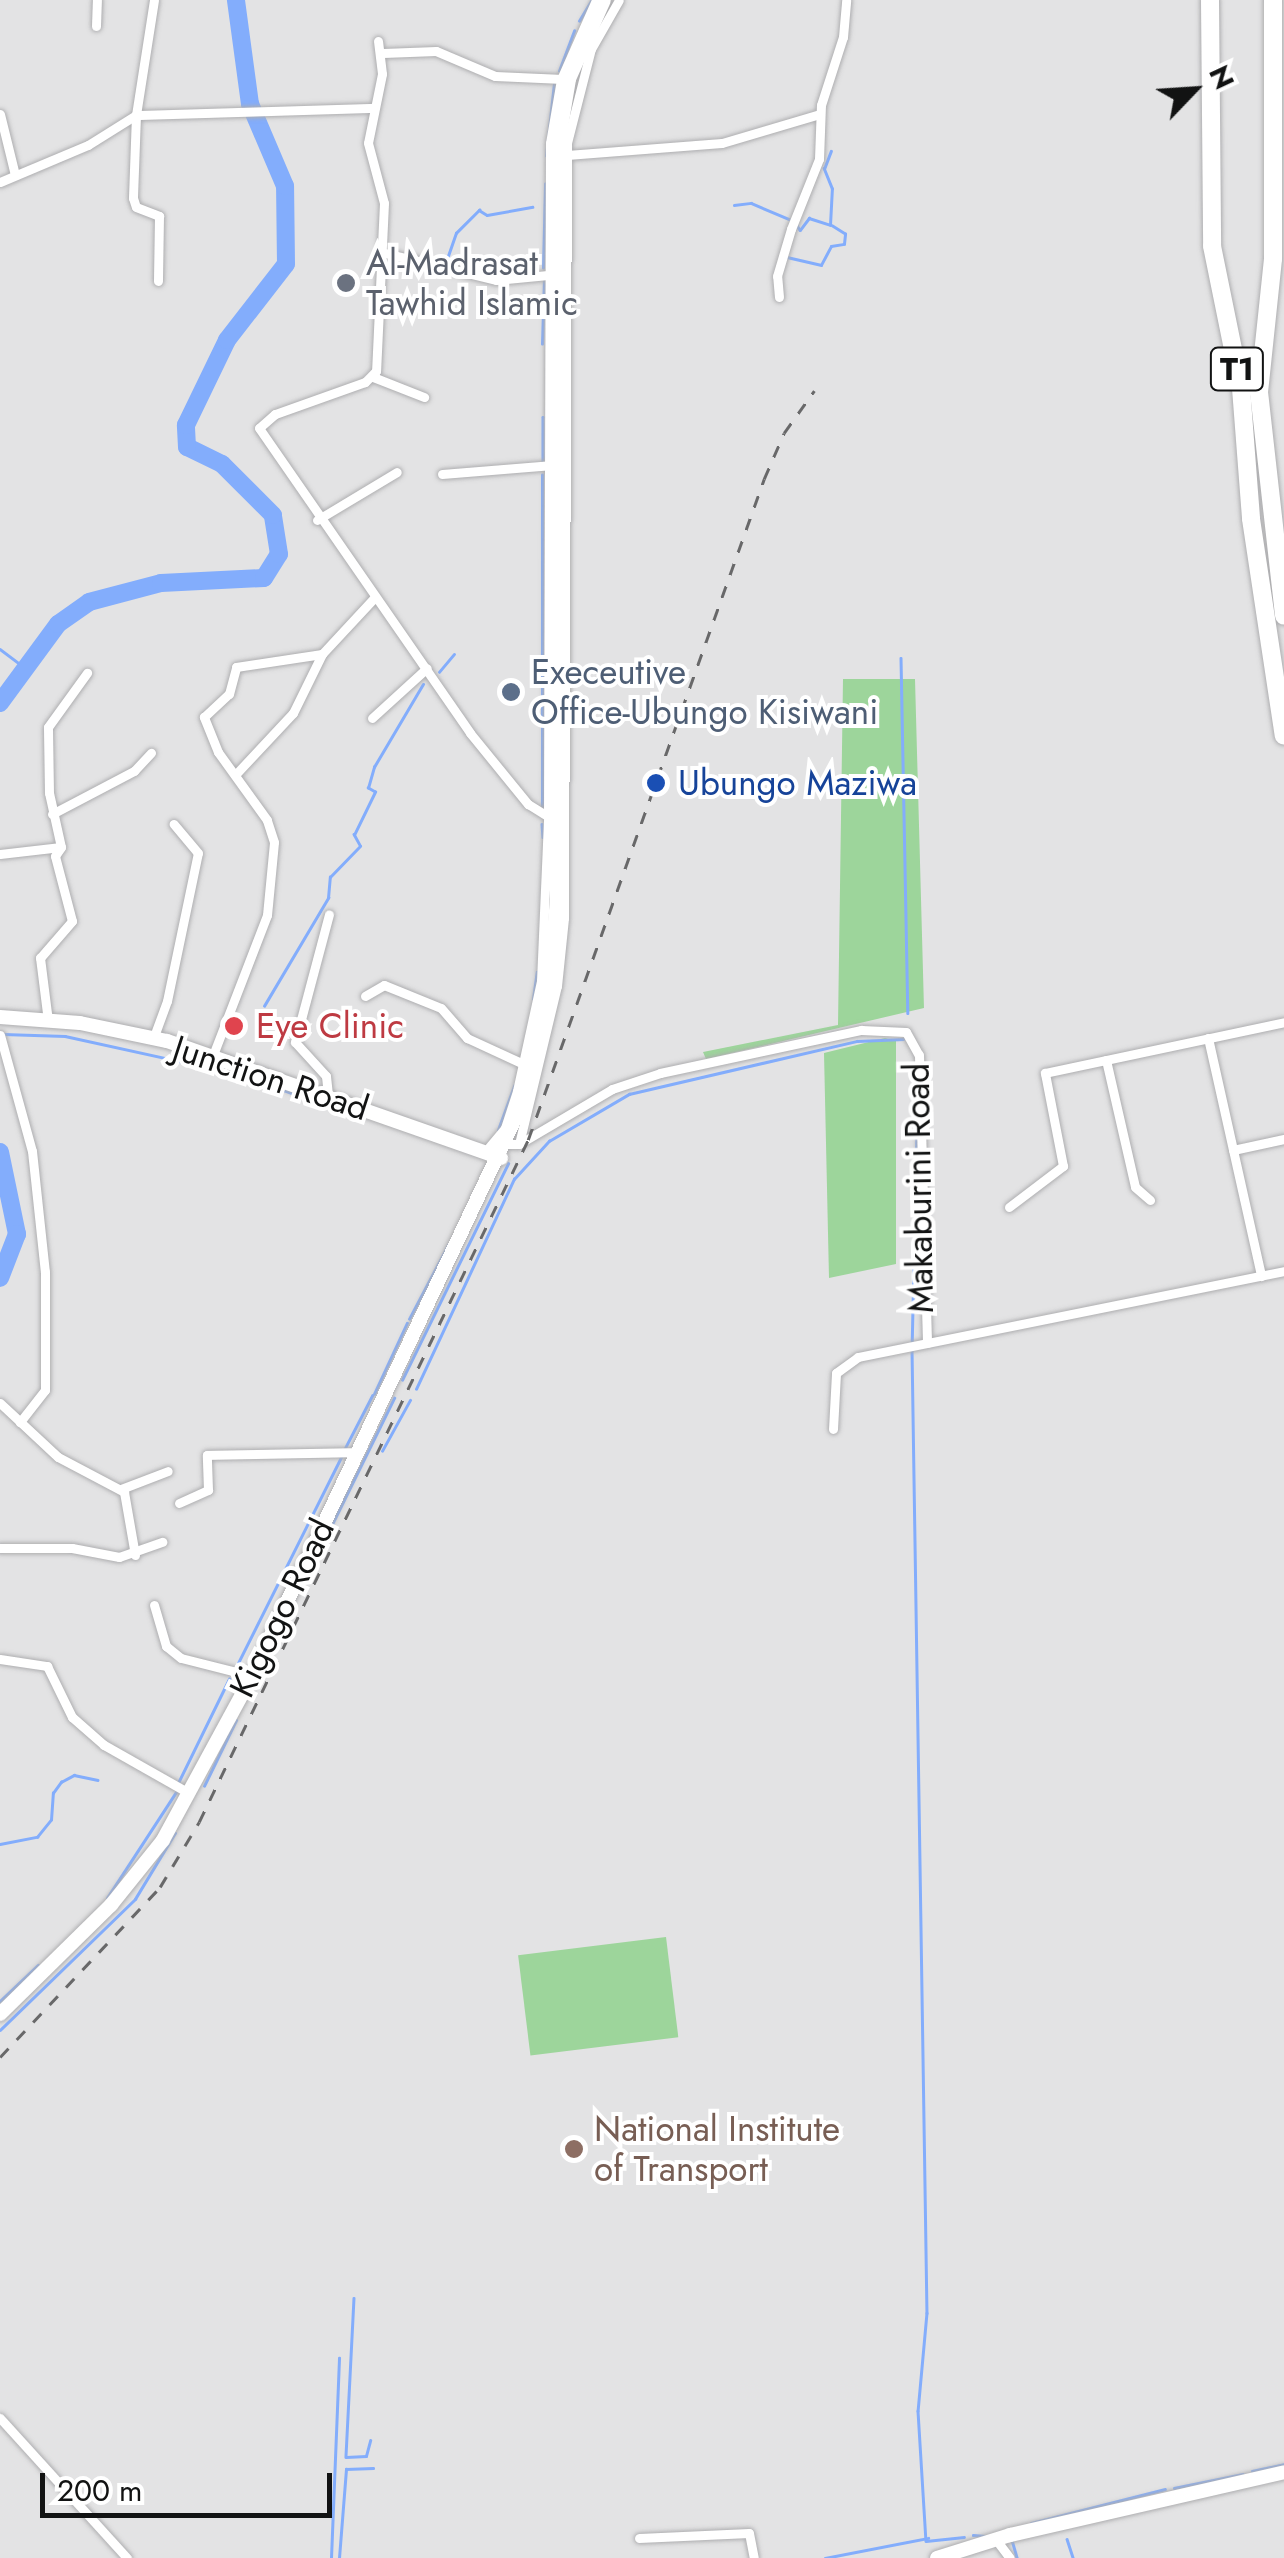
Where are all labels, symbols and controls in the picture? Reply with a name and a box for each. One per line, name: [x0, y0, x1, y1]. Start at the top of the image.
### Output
north arrow: [1144, 40, 1244, 140]
text: N: [1198, 58, 1245, 96]
place label: Al-Madrasat Tawhid Islamic: [366, 242, 578, 324]
marker: Al-Madrasat Tawhid Islamic: [335, 272, 357, 294]
road number: T1: [1210, 342, 1264, 396]
place label: Execeutive Office-Ubungo Kisiwani: [531, 651, 878, 733]
marker: Execeutive Office-Ubungo Kisiwani: [500, 681, 522, 703]
place label: Ubungo Maziwa: [678, 762, 917, 804]
marker: Ubungo Maziwa: [643, 770, 669, 796]
place label: Eye Clinic: [256, 1005, 404, 1047]
marker: Eye Clinic: [221, 1013, 247, 1039]
street label: Junction Road: [168, 1027, 374, 1129]
street label: Makaburini Road: [896, 1062, 942, 1314]
street label: Kigogo Road: [221, 1512, 343, 1704]
place label: National Institute of Transport: [594, 2108, 840, 2190]
marker: National Institute of Transport: [563, 2138, 585, 2160]
scale bar: [45, 2453, 338, 2515]
text: 200 m: [57, 2469, 142, 2512]

